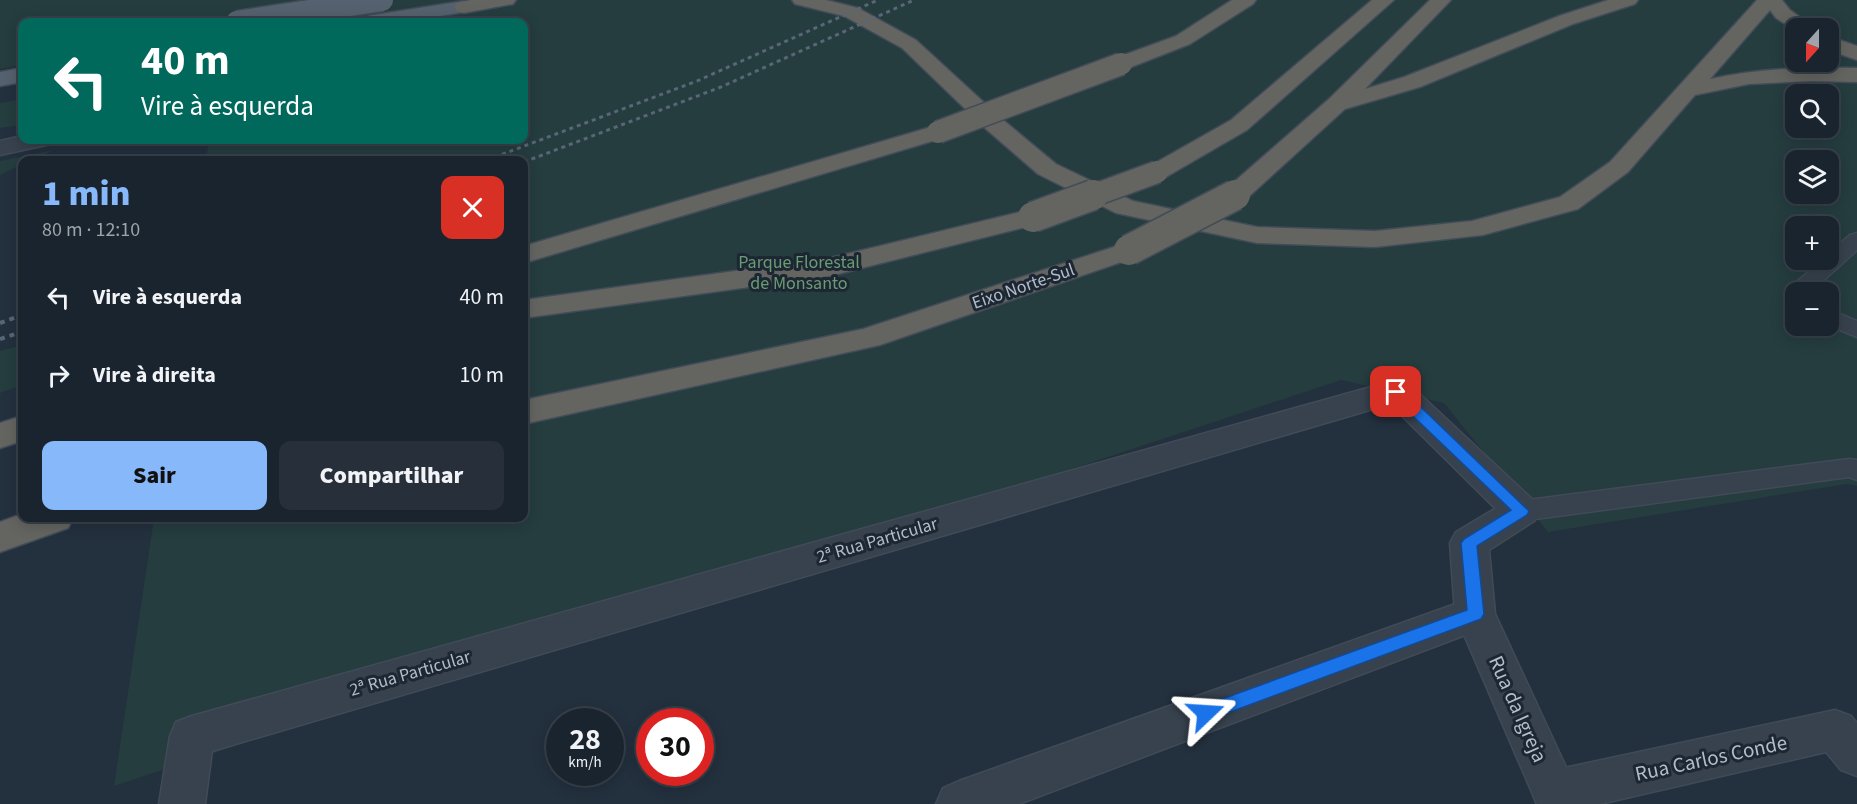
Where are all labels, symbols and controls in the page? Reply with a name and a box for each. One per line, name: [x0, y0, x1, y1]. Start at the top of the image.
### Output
north arrow: [1785, 18, 1839, 72]
map controls: [1785, 18, 1839, 336]
text: 40 m: [141, 31, 230, 91]
icon: left: [42, 42, 120, 120]
button: search: [1785, 84, 1839, 138]
text: Vire à esquerda: [141, 87, 314, 126]
button: layers: [1785, 150, 1839, 204]
text: 1 min: [42, 168, 130, 219]
button: close: [441, 176, 504, 239]
text: 80 m · 12:10: [42, 216, 140, 244]
button: +: [1785, 216, 1839, 270]
park label: Parque Florestal de Monsanto: [738, 250, 860, 296]
street label: Eixo Norte-Sul: [969, 257, 1078, 316]
icon: left: [42, 281, 75, 314]
text: Vire à esquerda: [93, 281, 242, 313]
text: 40 m: [459, 281, 504, 313]
button: −: [1785, 282, 1839, 336]
icon: right: [42, 359, 75, 392]
text: Vire à direita: [93, 359, 216, 391]
text: 10 m: [459, 359, 504, 391]
pin: [1370, 366, 1421, 417]
icon: arrive: [1379, 375, 1412, 408]
button: Sair: [42, 441, 267, 510]
button: Compartilhar: [279, 441, 504, 510]
street label: 2ª Rua Particular: [814, 511, 941, 570]
street label: 2ª Rua Particular: [347, 644, 474, 703]
street label: Rua da Igreja: [1481, 651, 1555, 767]
position arrow: [1174, 681, 1238, 745]
speed limit sign: 30: [636, 708, 714, 786]
text: 28: [569, 718, 601, 761]
street label: Rua Carlos Conde: [1632, 727, 1790, 789]
text: km/h: [568, 752, 602, 773]

